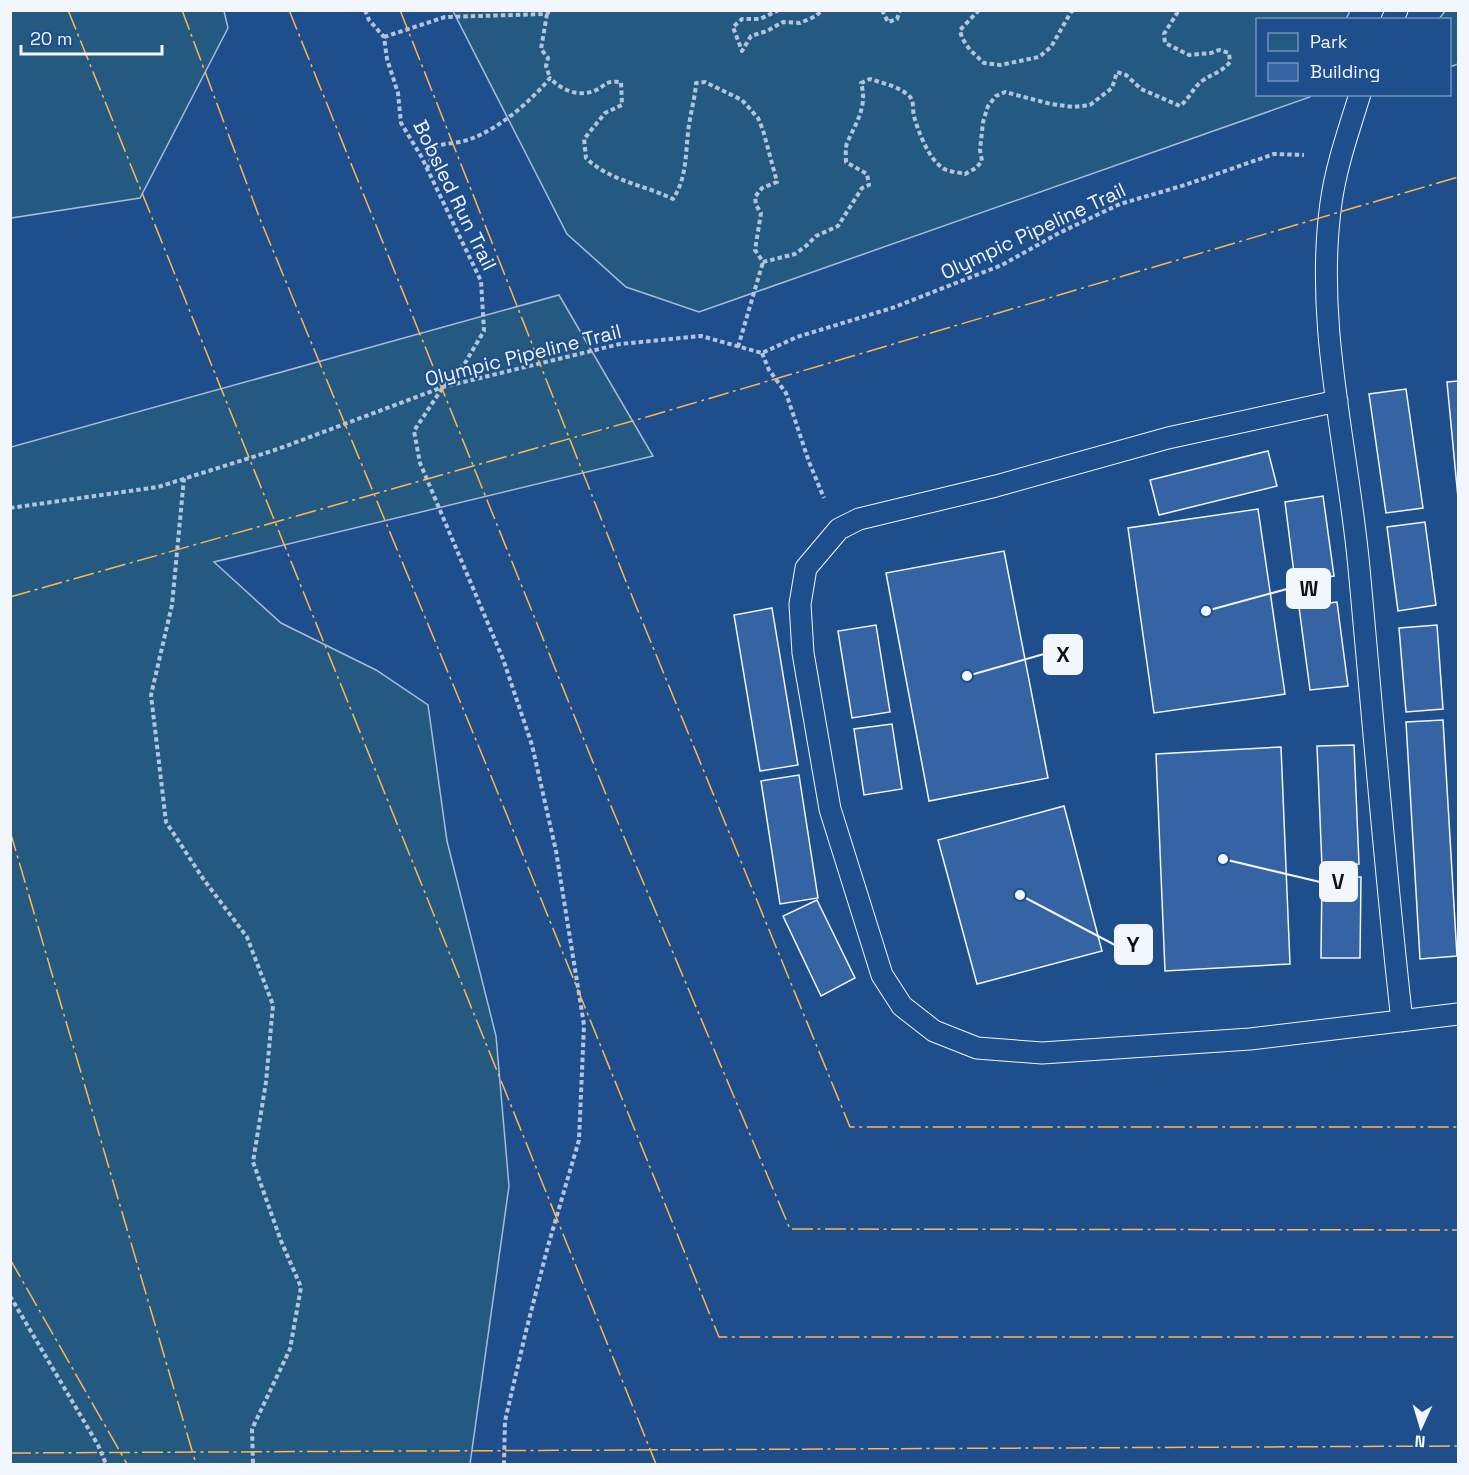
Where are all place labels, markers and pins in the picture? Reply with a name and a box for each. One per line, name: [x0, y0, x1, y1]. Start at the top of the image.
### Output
callout: W: [1287, 569, 1330, 608]
callout: X: [1044, 635, 1082, 674]
callout: V: [1320, 862, 1357, 901]
callout: Y: [1115, 925, 1152, 964]

